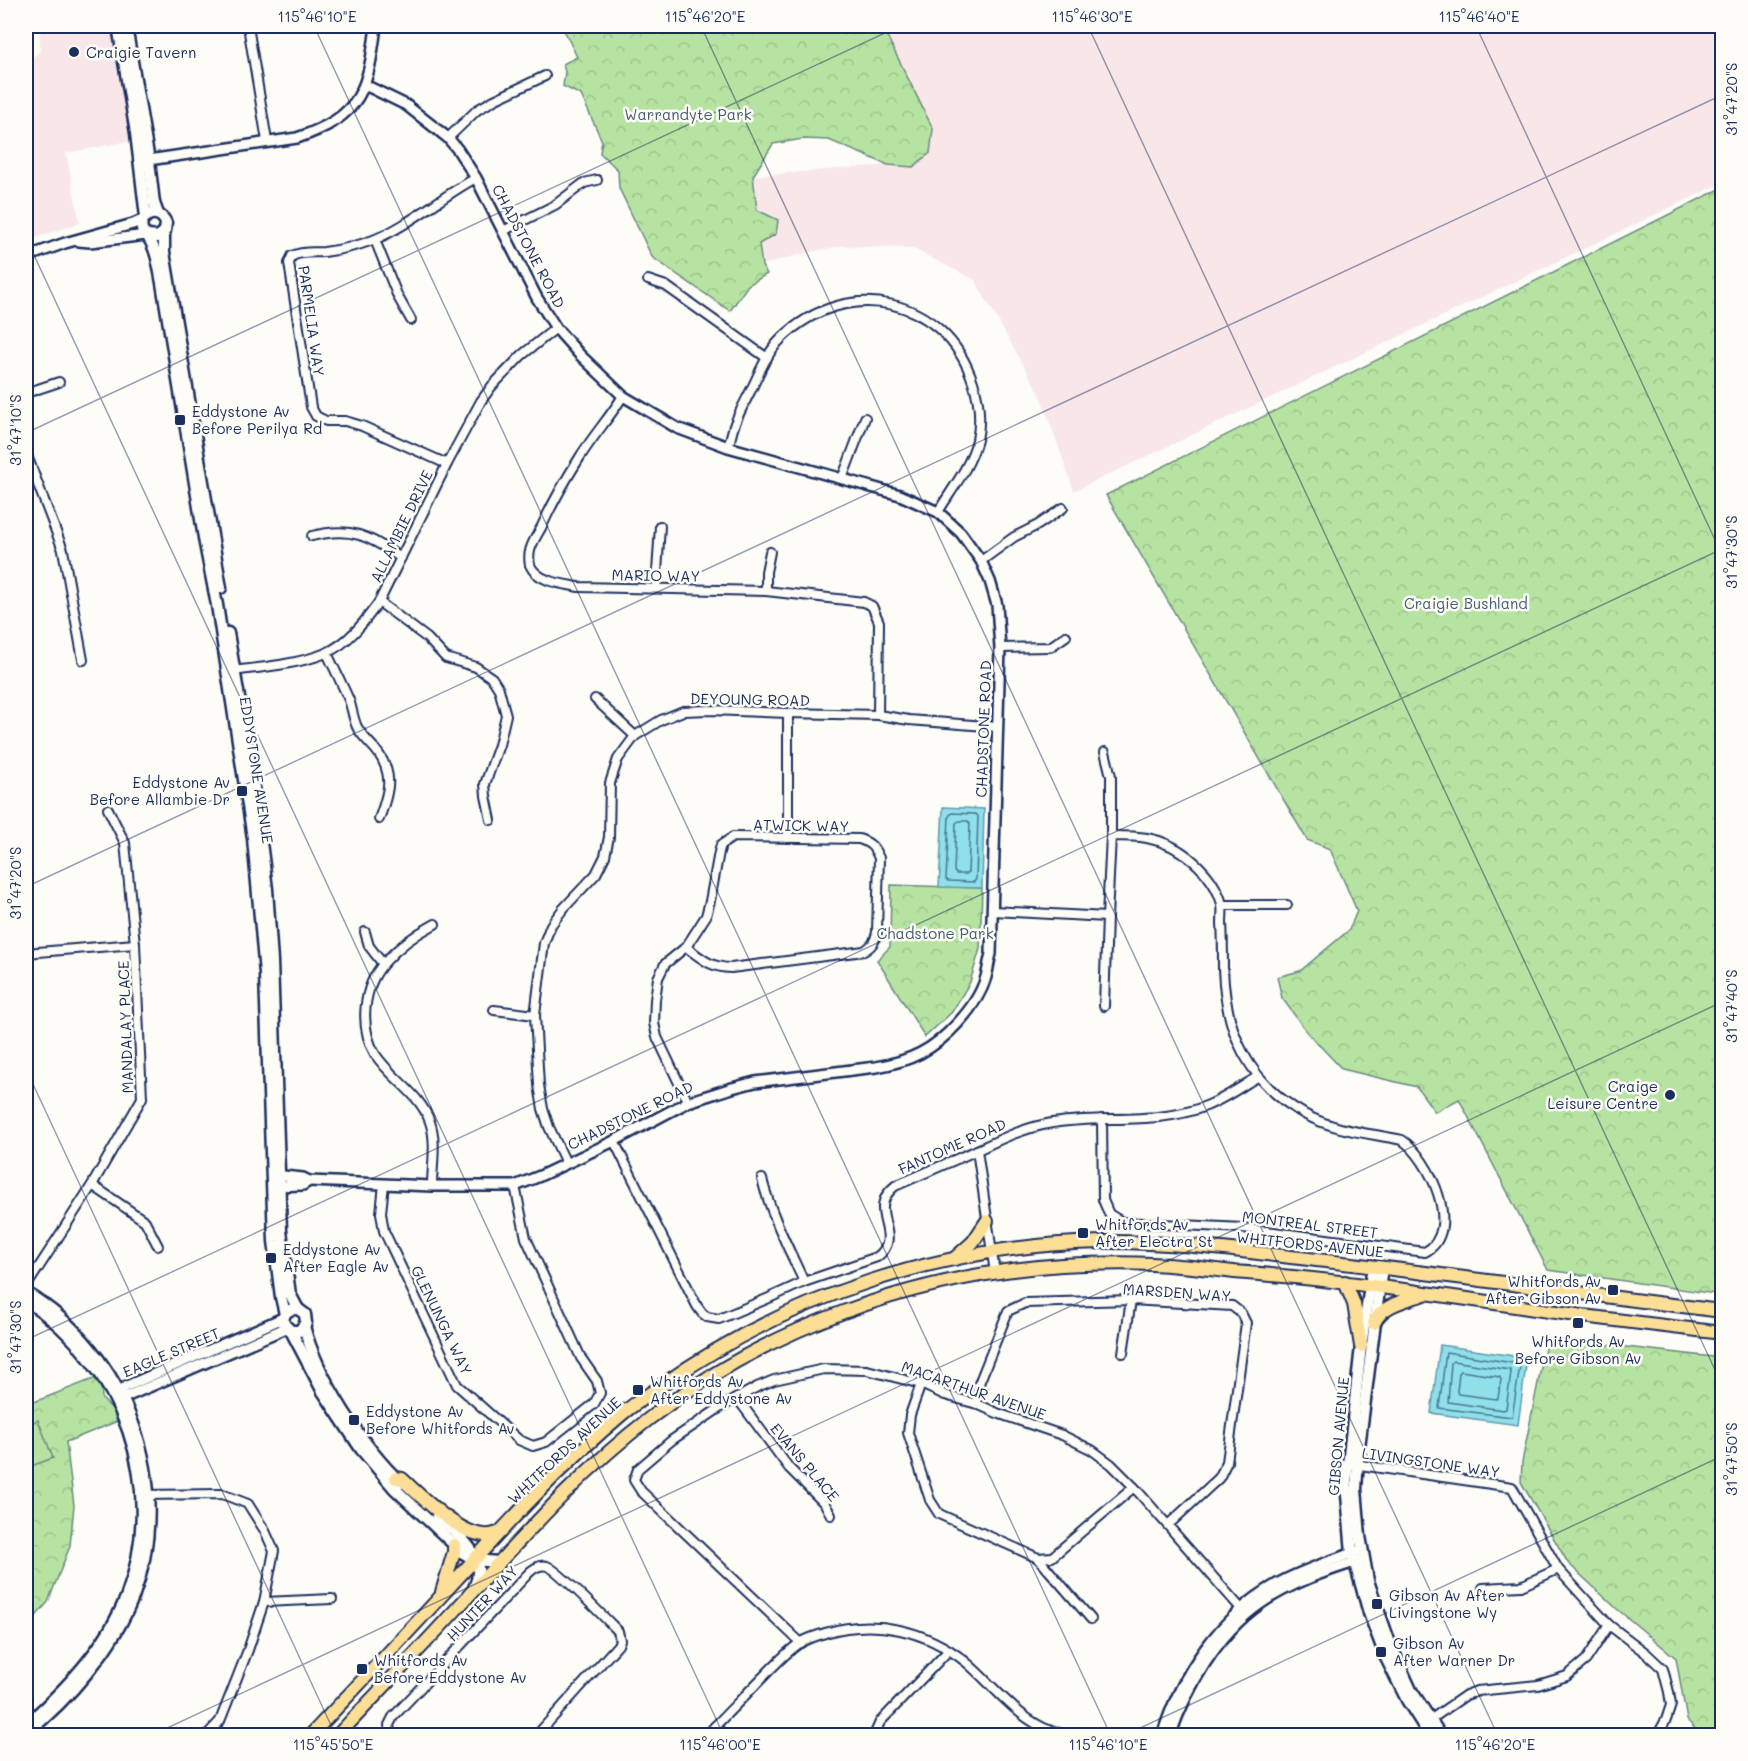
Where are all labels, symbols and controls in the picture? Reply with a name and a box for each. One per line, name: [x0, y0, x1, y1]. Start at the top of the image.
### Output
text: 115°46'10"E: [278, 6, 357, 26]
text: 115°46'20"E: [665, 6, 746, 26]
text: 115°46'30"E: [1051, 6, 1133, 26]
text: 115°46'40"E: [1438, 6, 1520, 26]
place label: Craigie Tavern: [86, 42, 196, 62]
marker: Craigie Tavern: [67, 45, 81, 59]
text: 31°47'20"S: [1721, 62, 1741, 136]
park label: Warrandyte Park: [624, 104, 752, 124]
street label: CHADSTONE ROAD: [488, 181, 570, 311]
street label: PARMELIA WAY: [294, 264, 330, 378]
text: 31°47'10"S: [5, 394, 25, 466]
place label: Eddystone Av Before Perilya Rd: [192, 401, 322, 438]
marker: Eddystone Av Before Perilya Rd: [173, 413, 187, 427]
street label: ALLAMBIE DRIVE: [365, 466, 437, 585]
text: 31°47'30"S: [1721, 515, 1741, 589]
street label: MARIO WAY: [612, 564, 700, 586]
park label: Craigie Bushland: [1404, 593, 1528, 613]
street label: CHADSTONE ROAD: [971, 660, 995, 798]
street label: DEYOUNG ROAD: [690, 688, 810, 710]
street label: EDDYSTONE AVENUE: [236, 695, 279, 845]
place label: Eddystone Av Before Allambie Dr: [90, 772, 230, 809]
marker: Eddystone Av Before Allambie Dr: [235, 784, 249, 798]
street label: ATWICK WAY: [753, 814, 849, 836]
text: 31°47'20"S: [5, 846, 25, 920]
park label: Chadstone Park: [876, 923, 994, 943]
street label: MANDALAY PLACE: [113, 960, 137, 1094]
text: 31°47'40"S: [1721, 969, 1741, 1043]
street label: CHADSTONE ROAD: [564, 1076, 696, 1154]
place label: Craige Leisure Centre: [1547, 1076, 1658, 1113]
marker: Craige Leisure Centre: [1663, 1088, 1677, 1102]
street label: FANTOME ROAD: [895, 1113, 1009, 1179]
street label: MONTREAL STREET: [1241, 1206, 1379, 1242]
place label: Whitfords Av After Electra St: [1095, 1214, 1213, 1251]
marker: Whitfords Av After Electra St: [1076, 1226, 1090, 1240]
street label: WHITFORDS AVENUE: [1235, 1226, 1385, 1262]
place label: Eddystone Av After Eagle Av: [283, 1239, 389, 1276]
marker: Eddystone Av After Eagle Av: [264, 1251, 278, 1265]
street label: GLENUNGA WAY: [407, 1262, 477, 1378]
place label: Whitfords Av After Gibson Av: [1485, 1271, 1601, 1308]
street label: MARSDEN WAY: [1122, 1278, 1232, 1306]
marker: Whitfords Av After Gibson Av: [1606, 1283, 1620, 1297]
text: 31°47'30"S: [5, 1300, 25, 1374]
marker: Whitfords Av Before Gibson Av: [1571, 1316, 1585, 1330]
street label: EAGLE STREET: [120, 1323, 222, 1381]
place label: Whitfords Av Before Gibson Av: [1515, 1331, 1641, 1368]
street label: MACARTHUR AVENUE: [899, 1356, 1049, 1424]
place label: Whitfords Av After Eddystone Av: [650, 1371, 792, 1408]
street label: GIBSON AVENUE: [1323, 1375, 1353, 1496]
marker: Whitfords Av After Eddystone Av: [631, 1383, 645, 1397]
street label: WHITFORDS AVENUE: [503, 1392, 625, 1508]
place label: Eddystone Av Before Whitfords Av: [366, 1401, 515, 1438]
marker: Eddystone Av Before Whitfords Av: [347, 1413, 361, 1427]
street label: EVANS PLACE: [766, 1419, 844, 1506]
text: 31°47'50"S: [1721, 1422, 1741, 1496]
street label: LIVINGSTONE WAY: [1361, 1442, 1501, 1482]
street label: HUNTER WAY: [442, 1561, 522, 1645]
place label: Gibson Av After Livingstone Wy: [1389, 1585, 1505, 1622]
marker: Gibson Av After Livingstone Wy: [1370, 1597, 1384, 1611]
place label: Gibson Av After Warner Dr: [1393, 1633, 1515, 1670]
marker: Gibson Av After Warner Dr: [1374, 1645, 1388, 1659]
place label: Whitfords Av Before Eddystone Av: [374, 1650, 526, 1687]
marker: Whitfords Av Before Eddystone Av: [355, 1662, 369, 1676]
text: 115°45'50"E: [293, 1734, 374, 1754]
text: 115°46'00"E: [679, 1734, 761, 1754]
text: 115°46'10"E: [1069, 1734, 1148, 1754]
text: 115°46'20"E: [1455, 1734, 1536, 1754]

